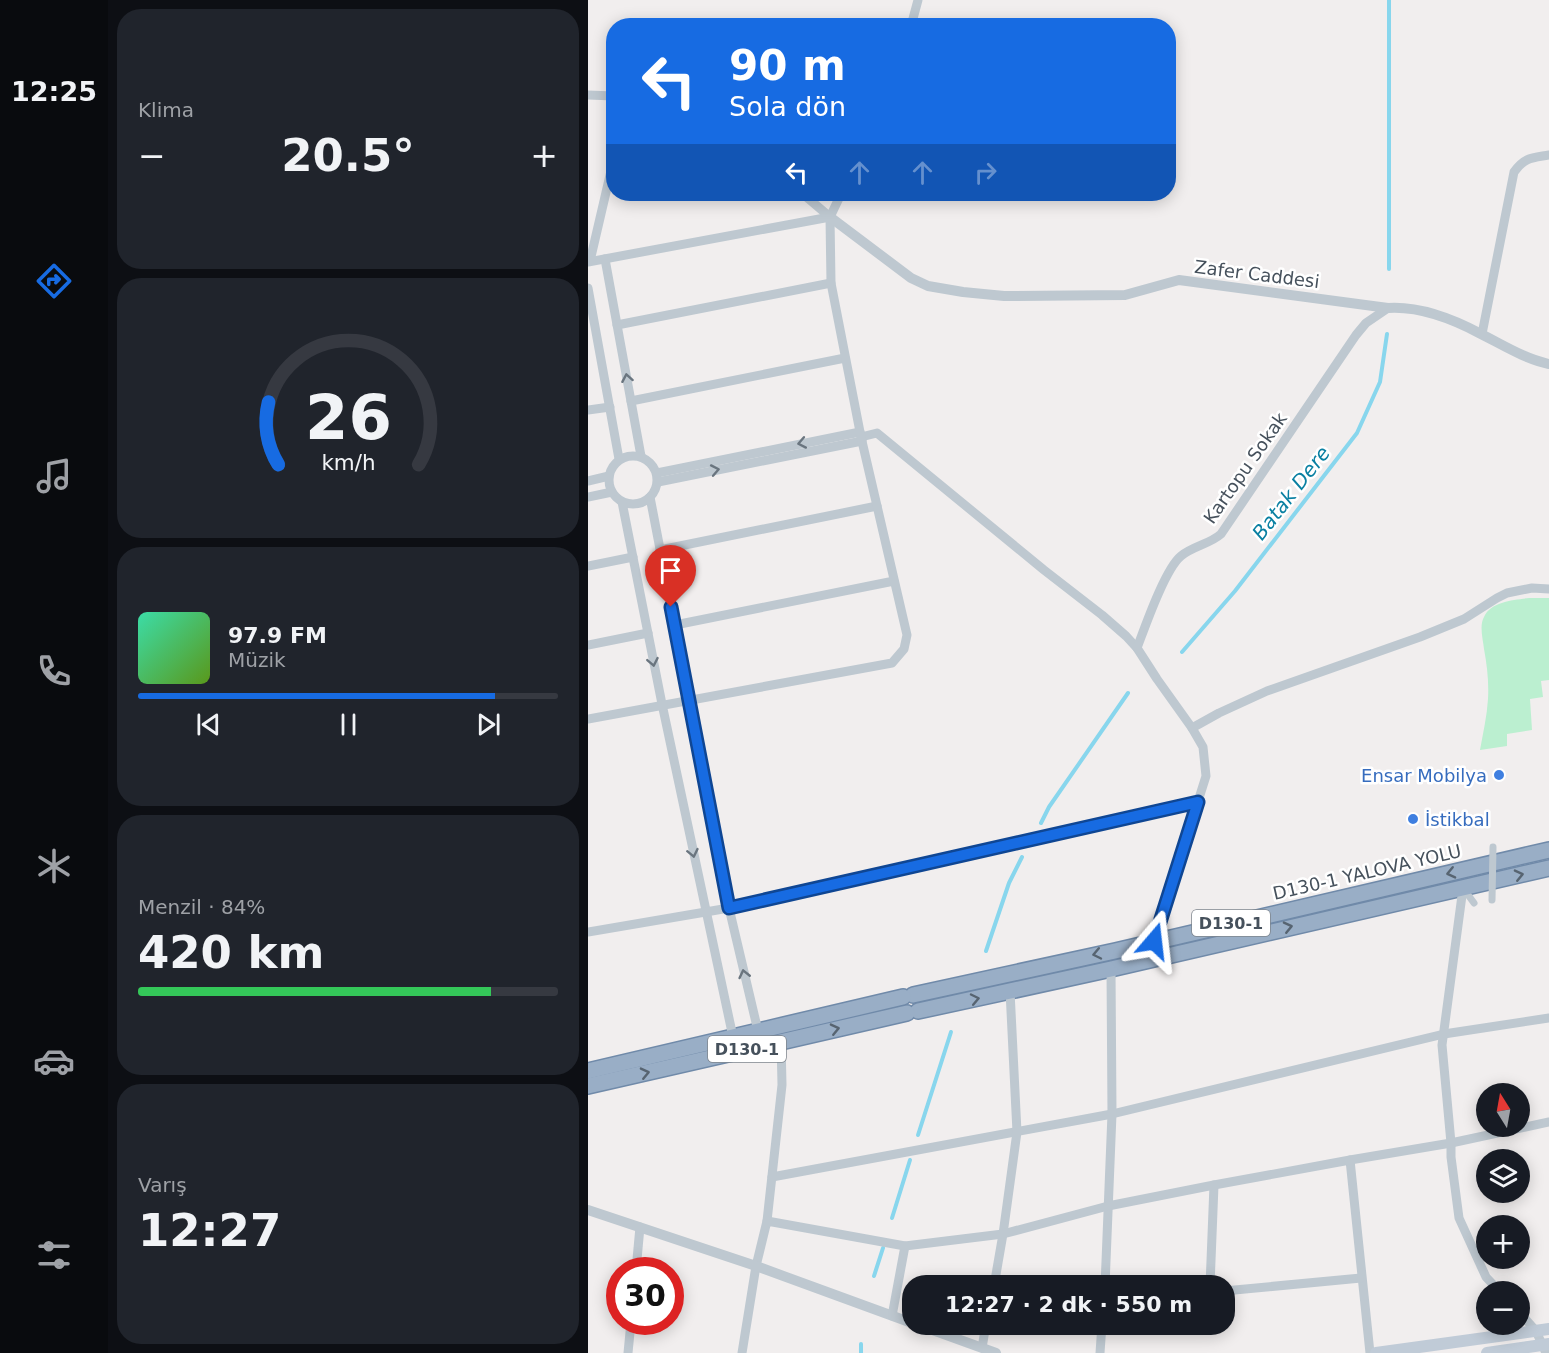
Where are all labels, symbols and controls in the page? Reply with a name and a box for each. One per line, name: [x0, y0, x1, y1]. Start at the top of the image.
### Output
text: 90 m: [729, 41, 846, 90]
icon: left: [630, 42, 708, 120]
text: 12:25: [11, 76, 97, 107]
text: Sola dön: [729, 91, 846, 122]
text: Klima: [138, 98, 194, 122]
text: 20.5°: [281, 129, 415, 182]
text: −: [138, 136, 166, 175]
text: +: [530, 136, 558, 175]
icon: left: [780, 156, 813, 189]
icon: ahead: [843, 156, 876, 189]
icon: ahead: [906, 156, 939, 189]
icon: right: [969, 156, 1002, 189]
street label: Zafer Caddesi: [1193, 256, 1321, 292]
icon: directions: [33, 260, 75, 302]
one-way arrow: [621, 373, 634, 383]
text: 26: [305, 381, 391, 454]
street label: Kartopu Sokak: [1199, 408, 1291, 527]
one-way arrow: [798, 436, 808, 449]
water label: Batak Dere: [1247, 441, 1335, 545]
text: km/h: [321, 450, 375, 475]
icon: music: [33, 455, 75, 497]
one-way arrow: [710, 465, 720, 478]
pin: [645, 545, 696, 607]
icon: arrive: [654, 554, 687, 587]
text: 97.9 FM: [228, 623, 327, 648]
text: Müzik: [228, 648, 286, 672]
icon: phone: [33, 650, 75, 692]
one-way arrow: [646, 657, 659, 667]
icon: previous: [192, 708, 225, 741]
icon: pause: [332, 708, 365, 741]
icon: next: [472, 708, 505, 741]
place label: Ensar Mobilya: [1361, 765, 1487, 786]
marker: Ensar Mobilya: [1492, 768, 1506, 782]
place label: İstikbal: [1425, 809, 1490, 830]
marker: İstikbal: [1406, 812, 1420, 826]
street label: D130-1 YALOVA YOLU: [1271, 840, 1463, 904]
icon: climate: [33, 845, 75, 887]
one-way arrow: [686, 848, 699, 858]
one-way arrow: [1446, 865, 1456, 878]
one-way arrow: [1514, 869, 1524, 882]
text: Menzil · 84%: [138, 895, 265, 919]
position arrow: [1122, 909, 1186, 973]
road number: D130-1: [1192, 910, 1270, 936]
one-way arrow: [1282, 922, 1292, 935]
text: 420 km: [138, 926, 324, 979]
one-way arrow: [1093, 947, 1103, 960]
one-way arrow: [739, 969, 752, 979]
one-way arrow: [969, 993, 979, 1006]
one-way arrow: [830, 1024, 840, 1037]
road number: D130-1: [708, 1036, 786, 1062]
icon: car: [33, 1040, 75, 1082]
one-way arrow: [640, 1067, 650, 1080]
north arrow: [1476, 1083, 1530, 1137]
map controls: [1476, 1083, 1530, 1335]
button: layers: [1476, 1149, 1530, 1203]
text: Varış: [138, 1173, 187, 1197]
text: 12:27: [138, 1204, 281, 1257]
button: +: [1476, 1215, 1530, 1269]
icon: filters: [33, 1234, 75, 1276]
speed limit sign: 30: [606, 1257, 684, 1335]
button: −: [1476, 1281, 1530, 1335]
text: 12:27 · 2 dk · 550 m: [945, 1292, 1192, 1317]

